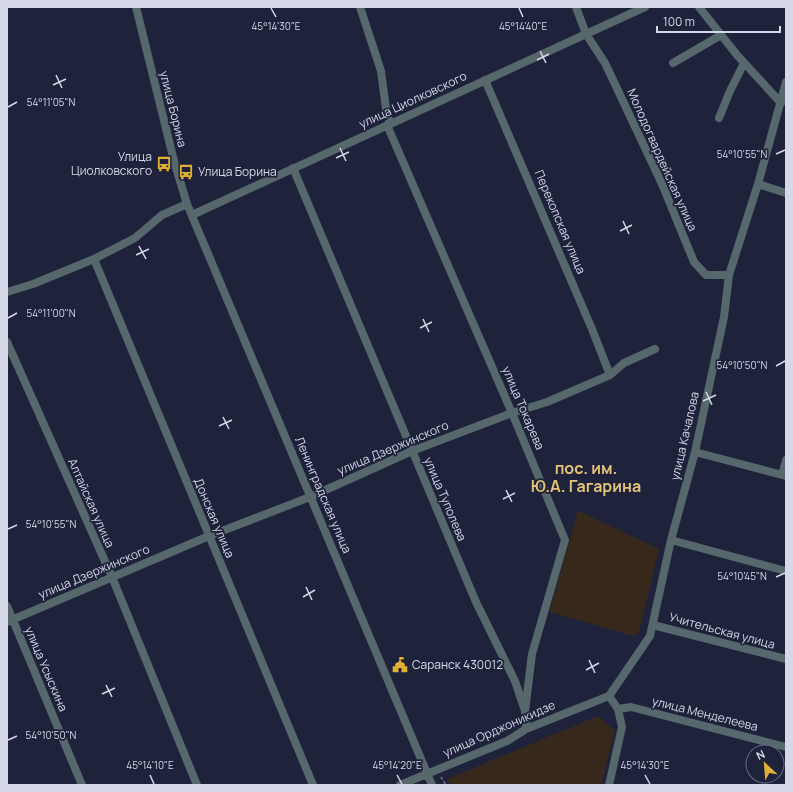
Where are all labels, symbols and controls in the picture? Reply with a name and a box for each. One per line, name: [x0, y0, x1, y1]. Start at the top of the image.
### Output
scale bar: [657, 8, 780, 34]
text: 100 m: [663, 13, 695, 30]
text: 45°14'30"E: [251, 19, 301, 33]
text: 45°14'40"E: [499, 19, 547, 33]
street label: улица Циолковского: [356, 67, 469, 132]
street label: улица Борина: [156, 69, 191, 149]
street label: Молодогвардейская улица: [623, 86, 702, 234]
text: 54°11'05"N: [27, 95, 76, 109]
text: 54°10'55"N: [717, 147, 767, 161]
place label: Улица Циолковского: [71, 148, 152, 179]
bus stop icon: Улица Циолковского: [155, 155, 173, 173]
bus stop icon: Улица Борина: [177, 163, 195, 181]
place label: Улица Борина: [198, 163, 277, 180]
street label: Перекопская улица: [531, 167, 590, 276]
text: 54°11'00"N: [26, 306, 76, 320]
text: 54°10'50"N: [717, 358, 768, 372]
street label: улица Токарева: [498, 363, 549, 452]
street label: улица Качалова: [666, 390, 703, 482]
street label: улица Дзержинского: [334, 416, 451, 479]
street label: Ленинградская улица: [291, 434, 356, 556]
street label: улица Туполева: [420, 454, 471, 543]
street label: Алтайская улица: [64, 455, 119, 550]
district label: пос. им. Ю.А. Гагарина: [531, 457, 641, 497]
street label: Донская улица: [190, 475, 239, 560]
text: 54°10'55"N: [26, 517, 76, 531]
street label: улица Дзержинского: [35, 540, 152, 603]
text: 54°10'45"N: [717, 569, 767, 583]
street label: Учительская улица: [667, 608, 777, 653]
street label: улица Усыскина: [21, 624, 72, 714]
public building icon: Саранск 430012: [391, 656, 409, 674]
place label: Саранск 430012: [412, 656, 503, 673]
street label: улица Менделеева: [650, 692, 760, 735]
street label: улица Орджоникидзе: [440, 696, 558, 761]
text: 54°10'50"N: [26, 728, 77, 742]
north arrow: [745, 744, 785, 784]
text: N: [754, 746, 767, 763]
text: 45°14'10"E: [126, 758, 174, 772]
text: 45°14'20"E: [372, 758, 422, 772]
text: 45°14'30"E: [620, 758, 670, 772]

